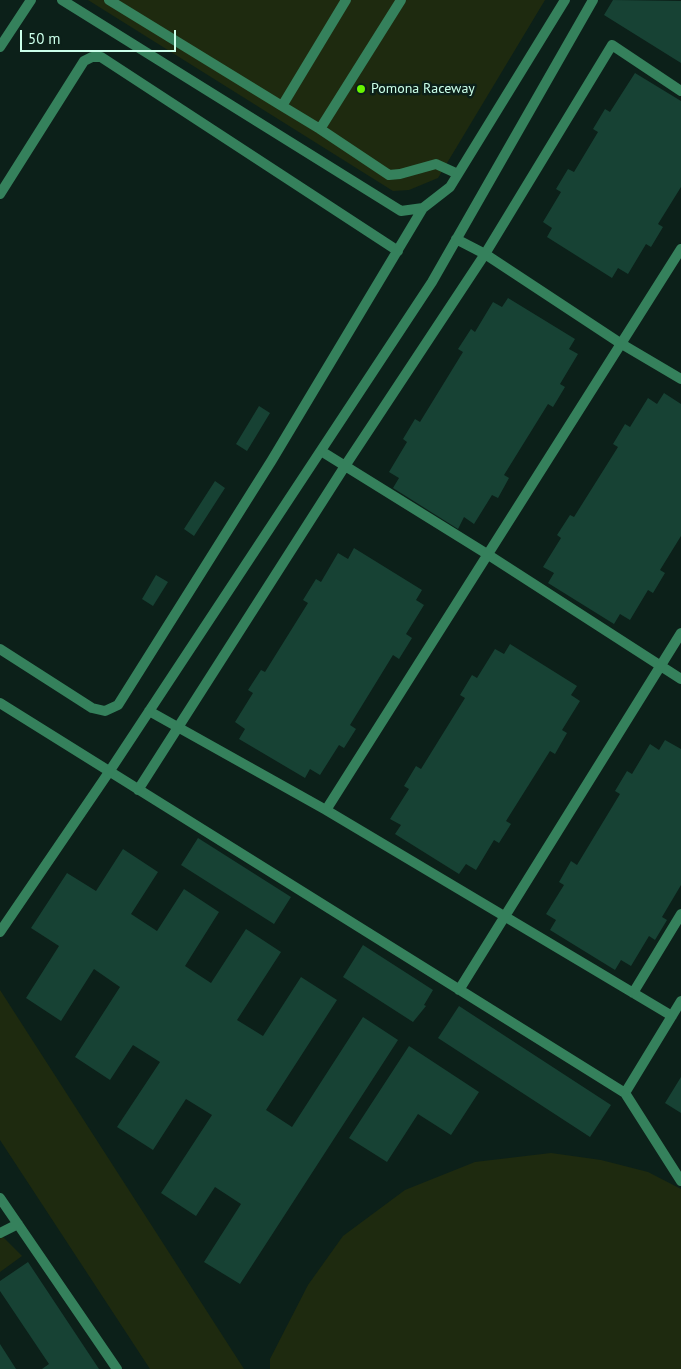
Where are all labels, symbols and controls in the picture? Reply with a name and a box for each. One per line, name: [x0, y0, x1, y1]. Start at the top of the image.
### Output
scale bar: [22, 20, 179, 52]
text: 50 m: [28, 29, 61, 48]
place label: Pomona Raceway: [371, 81, 475, 97]
marker: Pomona Raceway: [355, 83, 367, 95]

